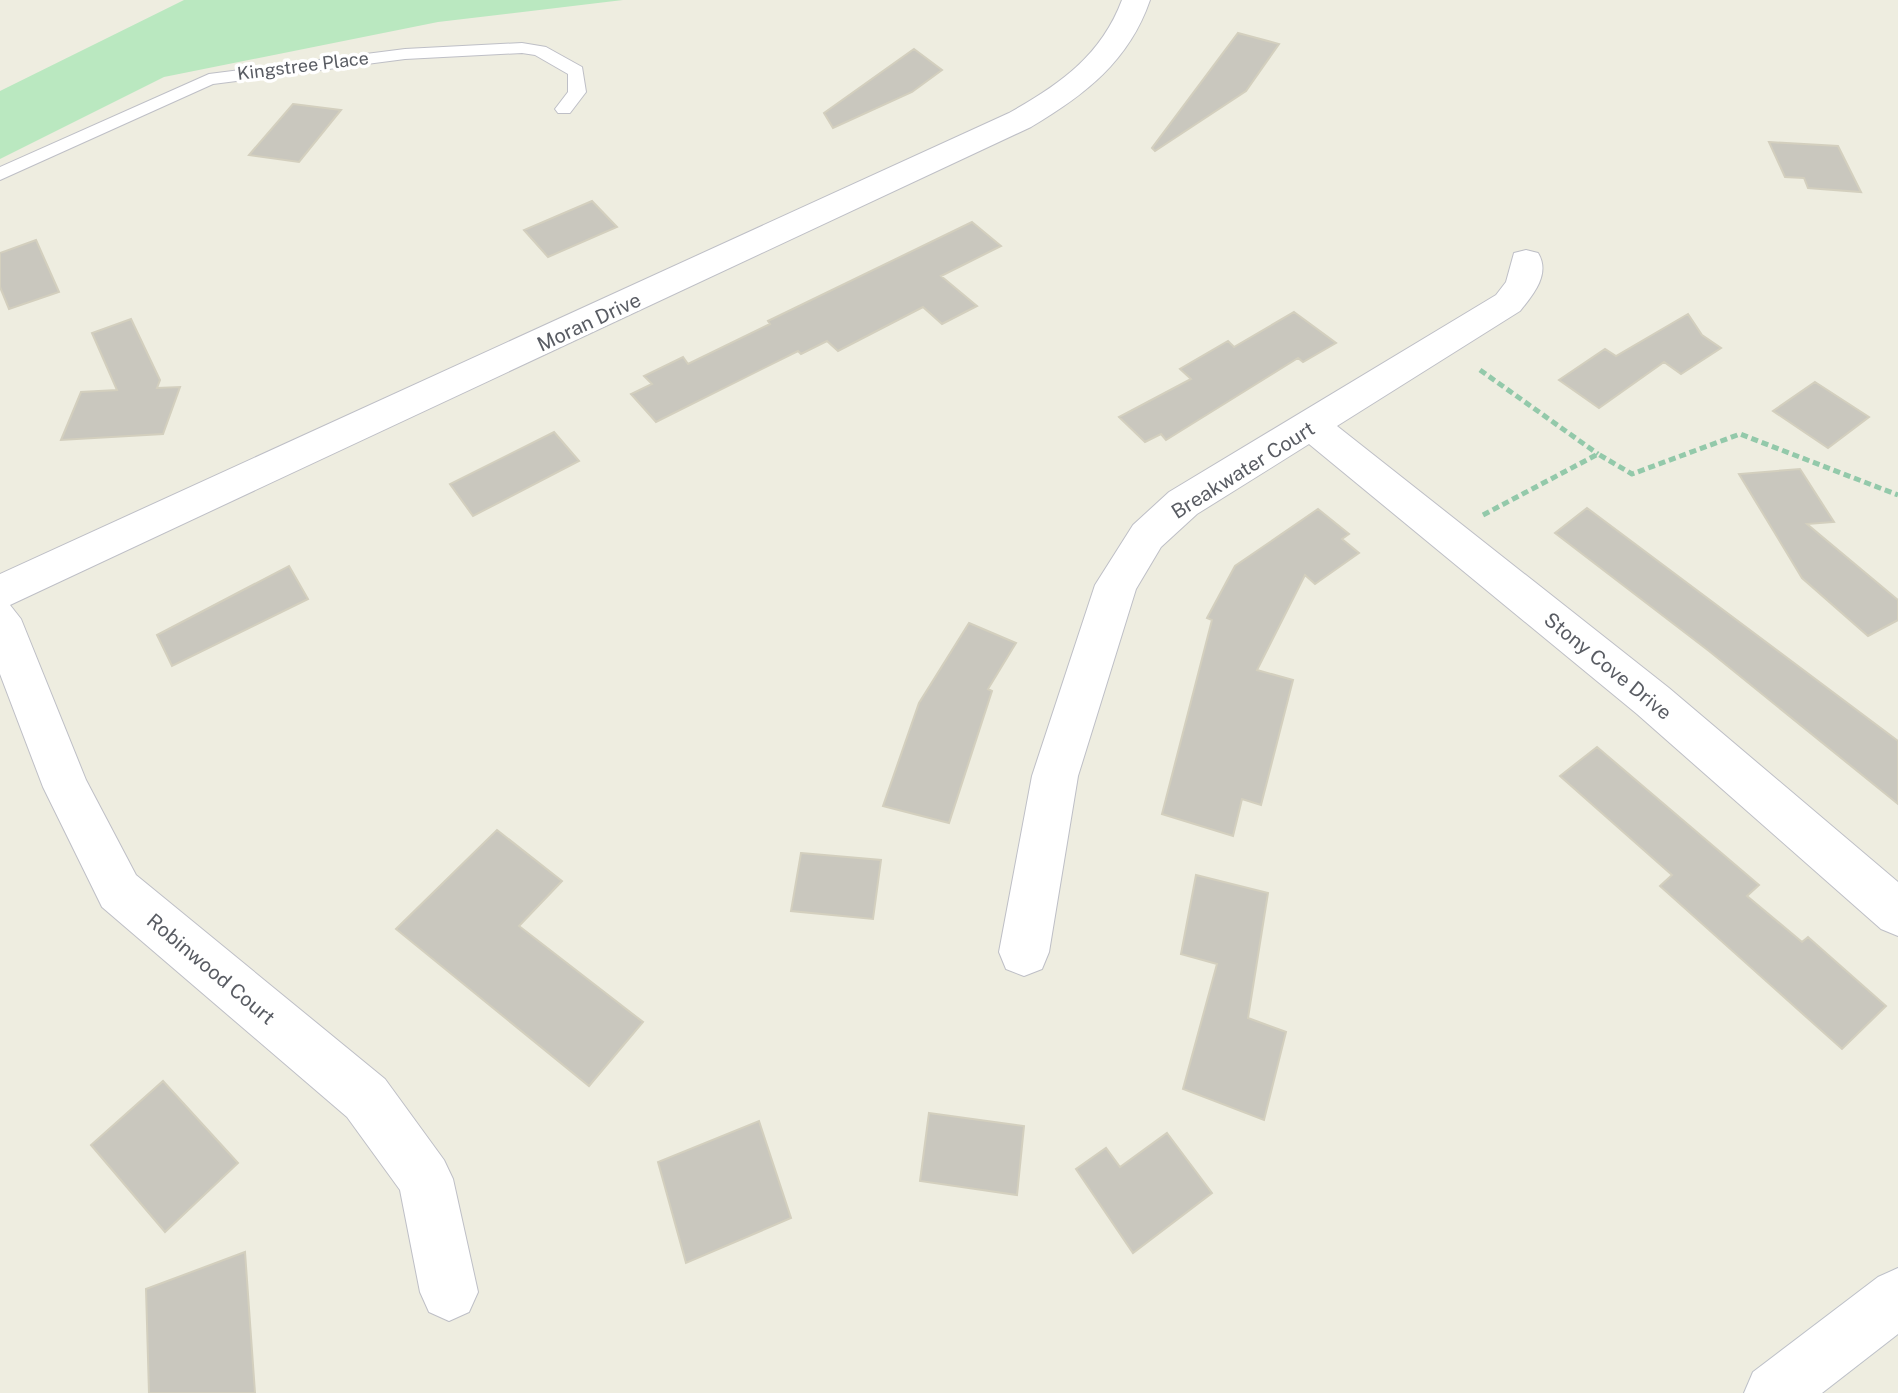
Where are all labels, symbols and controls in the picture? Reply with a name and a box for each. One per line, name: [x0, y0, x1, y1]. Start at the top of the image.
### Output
street label: Kingstree Place: [236, 47, 370, 84]
street label: Moran Drive: [533, 288, 645, 356]
street label: Breakwater Court: [1167, 416, 1319, 524]
street label: Stony Cove Drive: [1539, 607, 1677, 725]
street label: Robinwood Court: [142, 909, 280, 1029]

